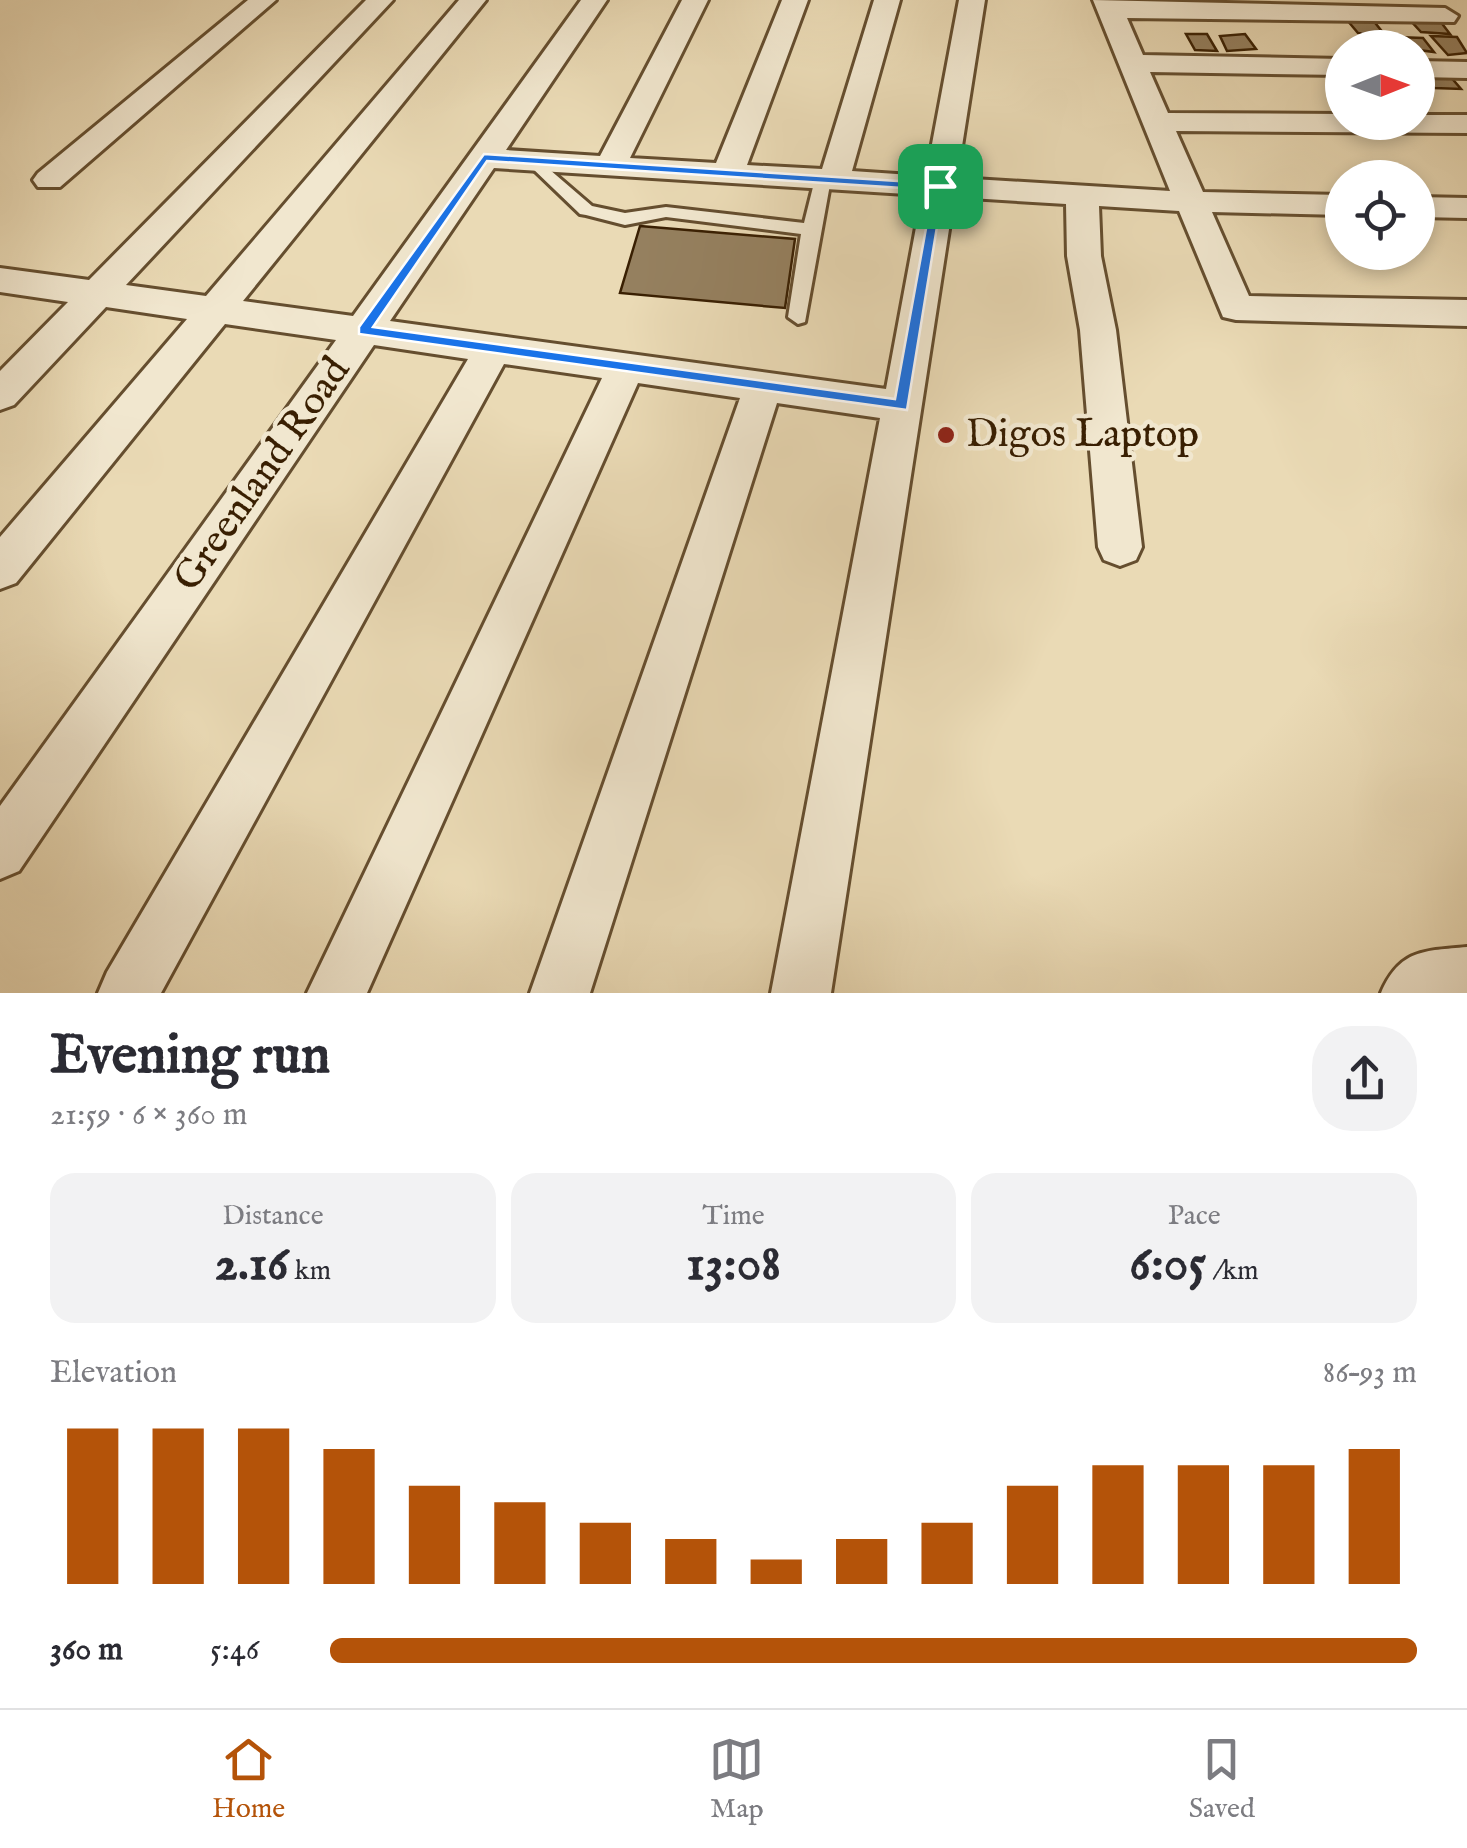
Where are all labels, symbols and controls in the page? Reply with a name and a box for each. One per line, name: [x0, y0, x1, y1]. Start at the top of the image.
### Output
north arrow: [1325, 30, 1435, 140]
map controls: [1325, 30, 1435, 270]
pin: [898, 144, 983, 229]
icon: arrive: [913, 159, 968, 214]
button: locate: [1325, 160, 1435, 270]
street label: Greenland Road: [163, 347, 363, 602]
place label: Digos Laptop: [966, 410, 1199, 461]
marker: Digos Laptop: [935, 424, 957, 446]
text: Evening run: [50, 1022, 330, 1092]
button: share: [1312, 1026, 1417, 1131]
text: 21:59 · 6 × 360 m: [50, 1095, 248, 1136]
text: Distance: [222, 1199, 323, 1234]
text: Time: [702, 1199, 765, 1234]
text: Pace: [1168, 1199, 1221, 1234]
text: 2.16: [215, 1234, 288, 1297]
text: 13:08: [686, 1234, 781, 1297]
text: 6:05: [1130, 1234, 1206, 1297]
text: km: [288, 1254, 331, 1289]
text: /km: [1206, 1254, 1259, 1289]
text: Elevation: [50, 1353, 177, 1394]
text: 86–93 m: [1323, 1353, 1417, 1394]
text: 360 m: [50, 1630, 123, 1671]
text: 5:46: [210, 1630, 259, 1671]
tab: Home: [212, 1732, 285, 1827]
tab: Map: [709, 1732, 764, 1827]
tab: Saved: [1189, 1732, 1255, 1827]

